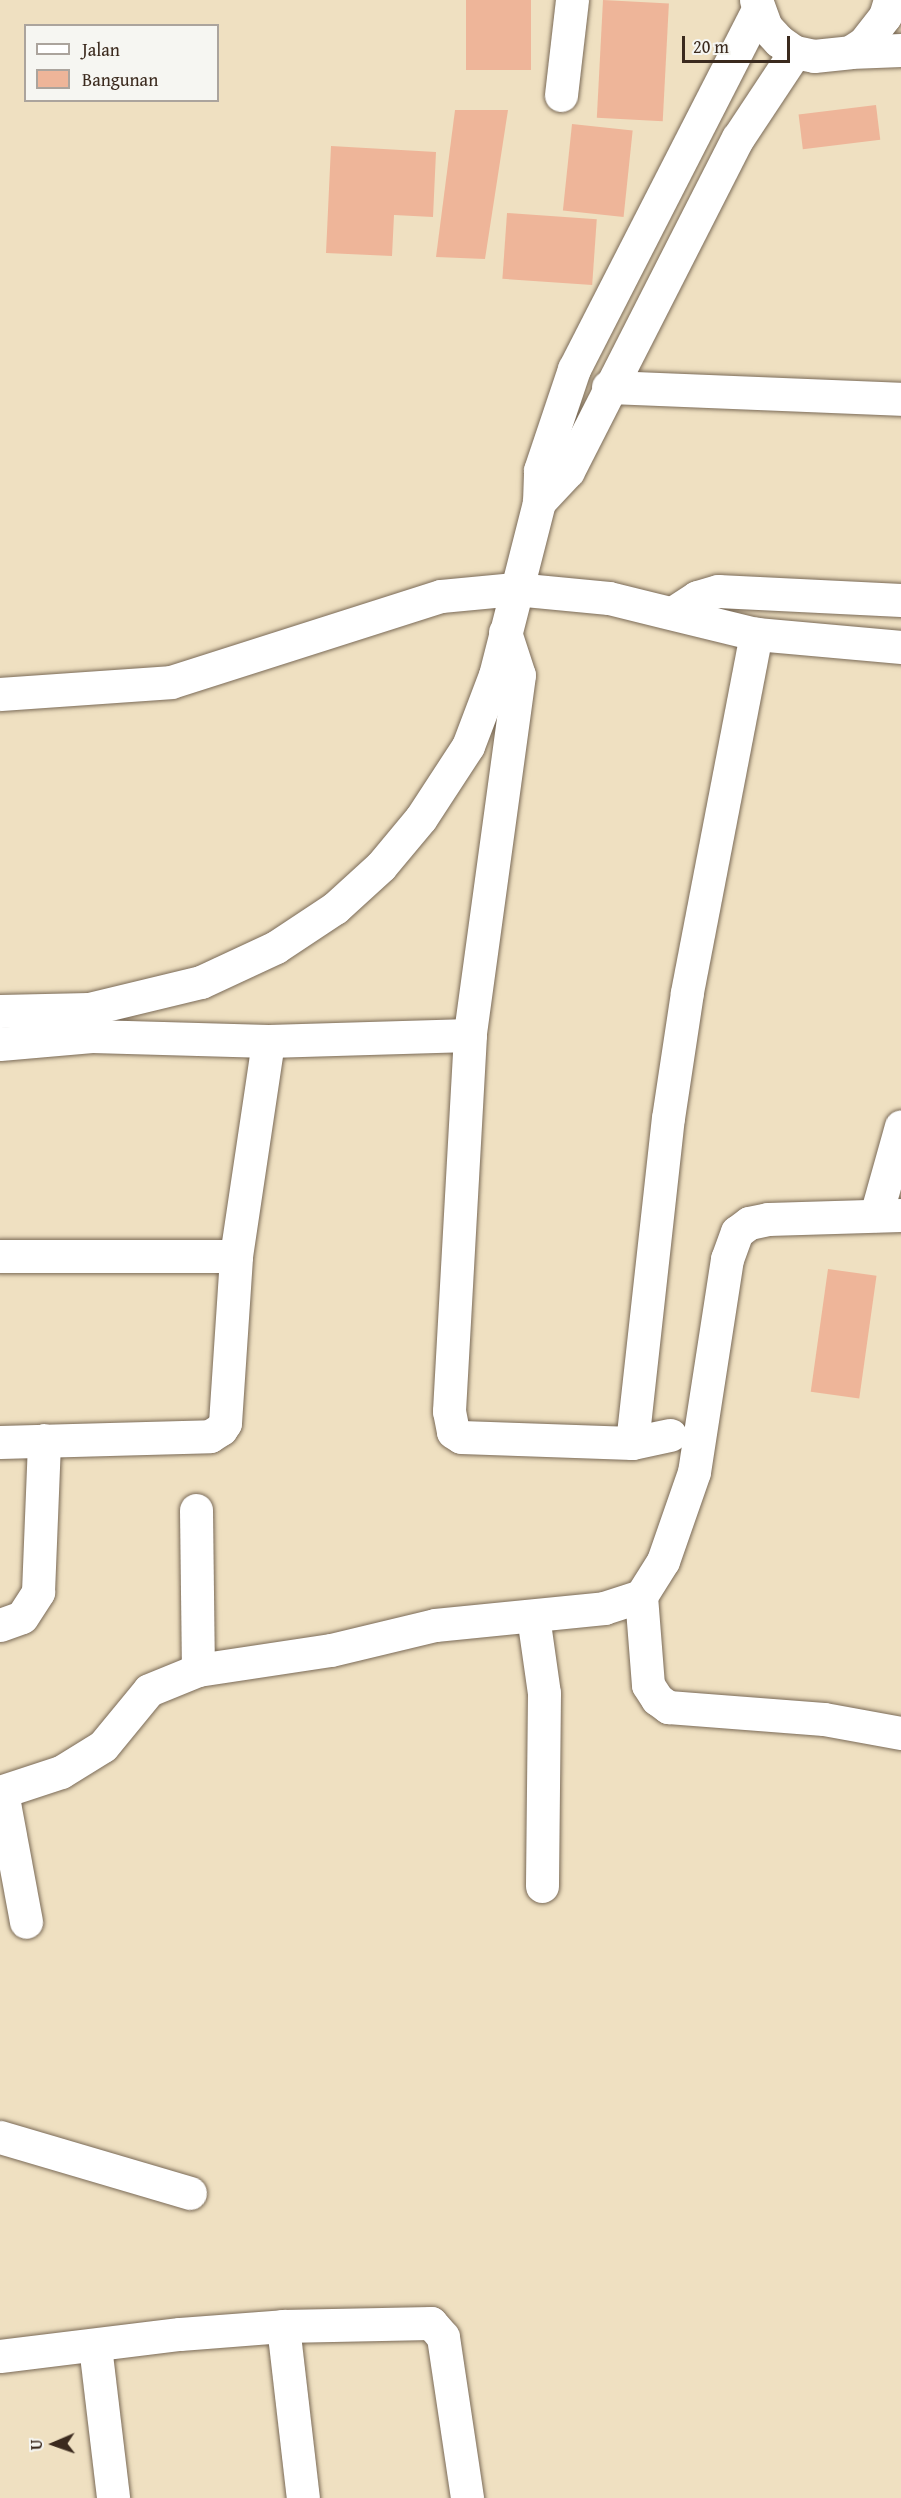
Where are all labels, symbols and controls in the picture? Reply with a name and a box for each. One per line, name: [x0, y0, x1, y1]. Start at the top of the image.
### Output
legend: [24, 24, 219, 102]
scale bar: [685, 24, 793, 62]
text: 20 m: [693, 33, 729, 60]
text: Jalan: [82, 36, 120, 63]
text: Bangunan: [82, 66, 158, 93]
north arrow: [24, 2414, 84, 2474]
text: U: [24, 2439, 48, 2450]

